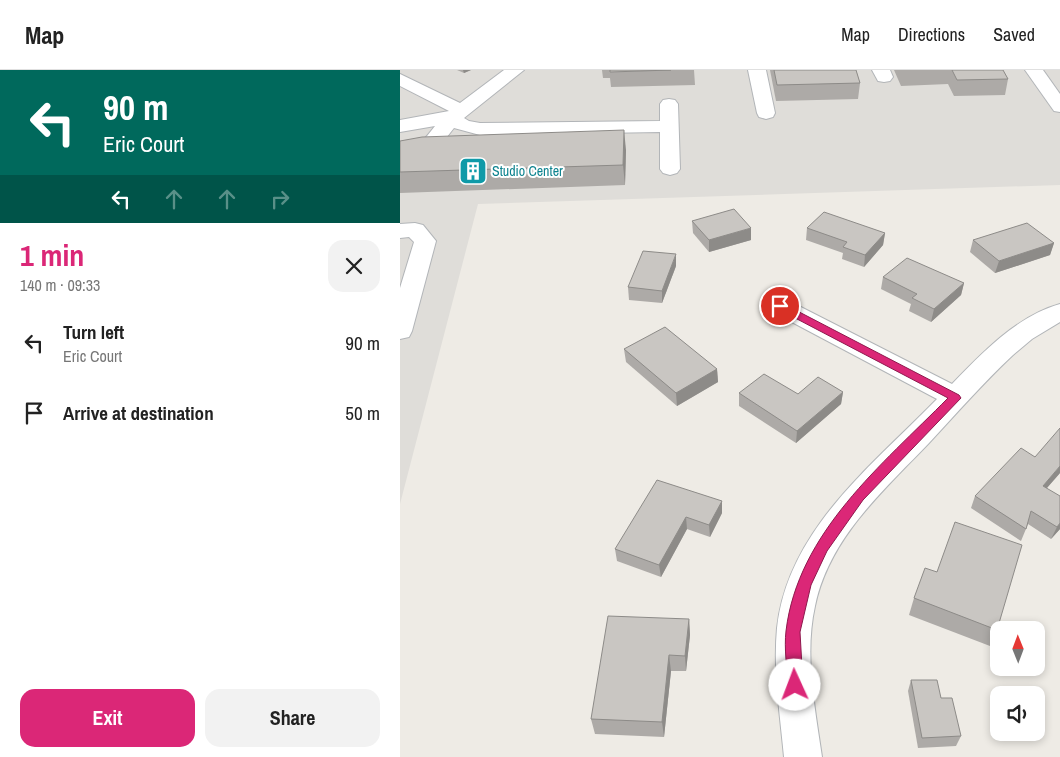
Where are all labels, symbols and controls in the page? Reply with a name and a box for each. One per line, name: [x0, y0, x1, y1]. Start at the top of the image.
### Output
text: Map: [25, 19, 64, 51]
text: Map: [841, 22, 870, 47]
text: Directions: [898, 22, 965, 47]
text: Saved: [993, 22, 1035, 47]
text: 90 m: [103, 84, 168, 131]
icon: left: [20, 90, 85, 155]
text: Eric Court: [103, 129, 184, 159]
building icon: Studio Center: [458, 156, 488, 186]
place label: Studio Center: [492, 162, 563, 180]
icon: left: [107, 185, 135, 213]
icon: ahead: [160, 185, 188, 213]
icon: ahead: [213, 185, 241, 213]
icon: right: [266, 185, 294, 213]
text: 1 min: [20, 235, 84, 275]
button: close: [328, 240, 380, 292]
text: 140 m · 09:33: [20, 274, 100, 296]
pin: [759, 285, 801, 327]
icon: arrive: [766, 292, 794, 320]
text: Turn left: [63, 319, 124, 345]
icon: left: [20, 329, 48, 357]
text: 90 m: [345, 330, 380, 356]
text: Eric Court: [63, 345, 122, 367]
icon: arrive: [20, 399, 48, 427]
text: Arrive at destination: [63, 400, 214, 426]
text: 50 m: [345, 400, 380, 426]
north arrow: [990, 621, 1045, 676]
map controls: [990, 621, 1045, 741]
position arrow: [768, 658, 820, 710]
button: sound: [990, 686, 1045, 741]
button: Exit: [20, 689, 195, 747]
button: Share: [205, 689, 380, 747]

